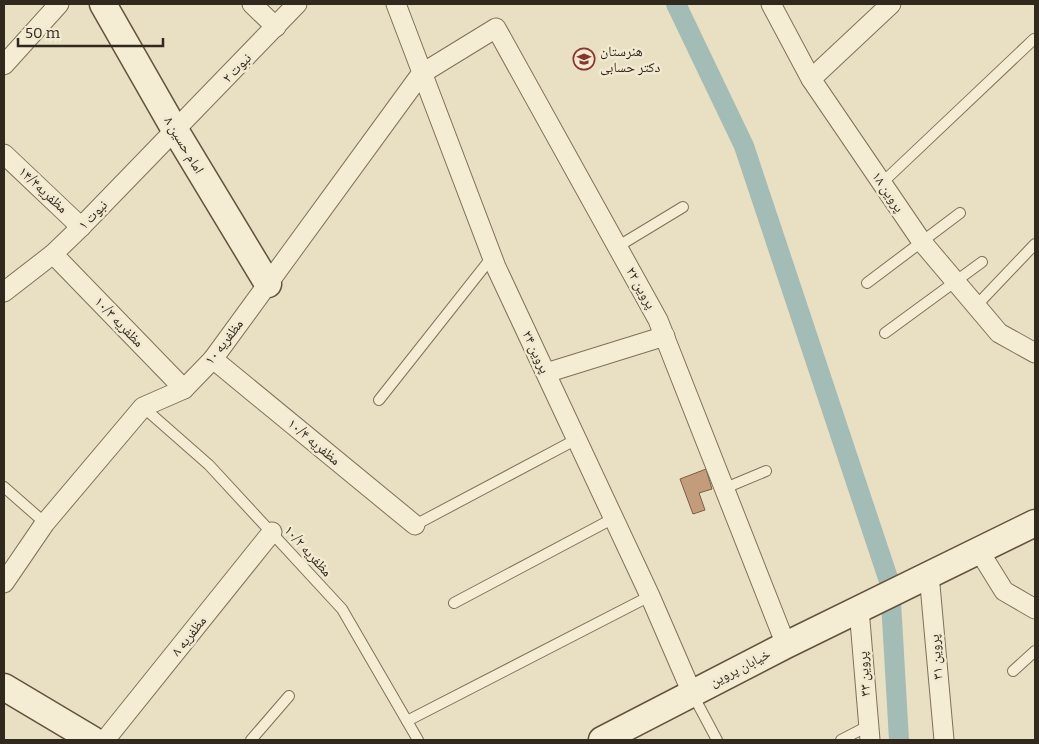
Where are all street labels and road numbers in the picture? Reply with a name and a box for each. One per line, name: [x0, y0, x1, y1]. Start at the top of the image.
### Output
street label: نبوت ۲: [219, 50, 255, 86]
street label: امام حسین ۸: [160, 113, 208, 177]
street label: مظفریه۱۴/۴: [15, 163, 71, 217]
street label: پروین ۱۸: [868, 168, 908, 216]
street label: نبوت ۱: [75, 197, 111, 233]
street label: پروین ۲۲: [622, 264, 660, 312]
street label: مظفریه ۱۰/۳: [91, 293, 147, 351]
street label: مظفریه ۱۰: [201, 316, 247, 368]
street label: پروین ۲۴: [519, 328, 553, 376]
street label: مظفریه ۱۰/۴: [284, 415, 344, 469]
street label: مظفریه ۱۰/۲: [280, 522, 336, 580]
street label: مظفریه ۸: [168, 613, 210, 659]
street label: پروین ۳۱: [926, 633, 947, 680]
street label: خیابان پروین: [707, 645, 773, 691]
street label: پروین ۳۳: [854, 651, 874, 697]

